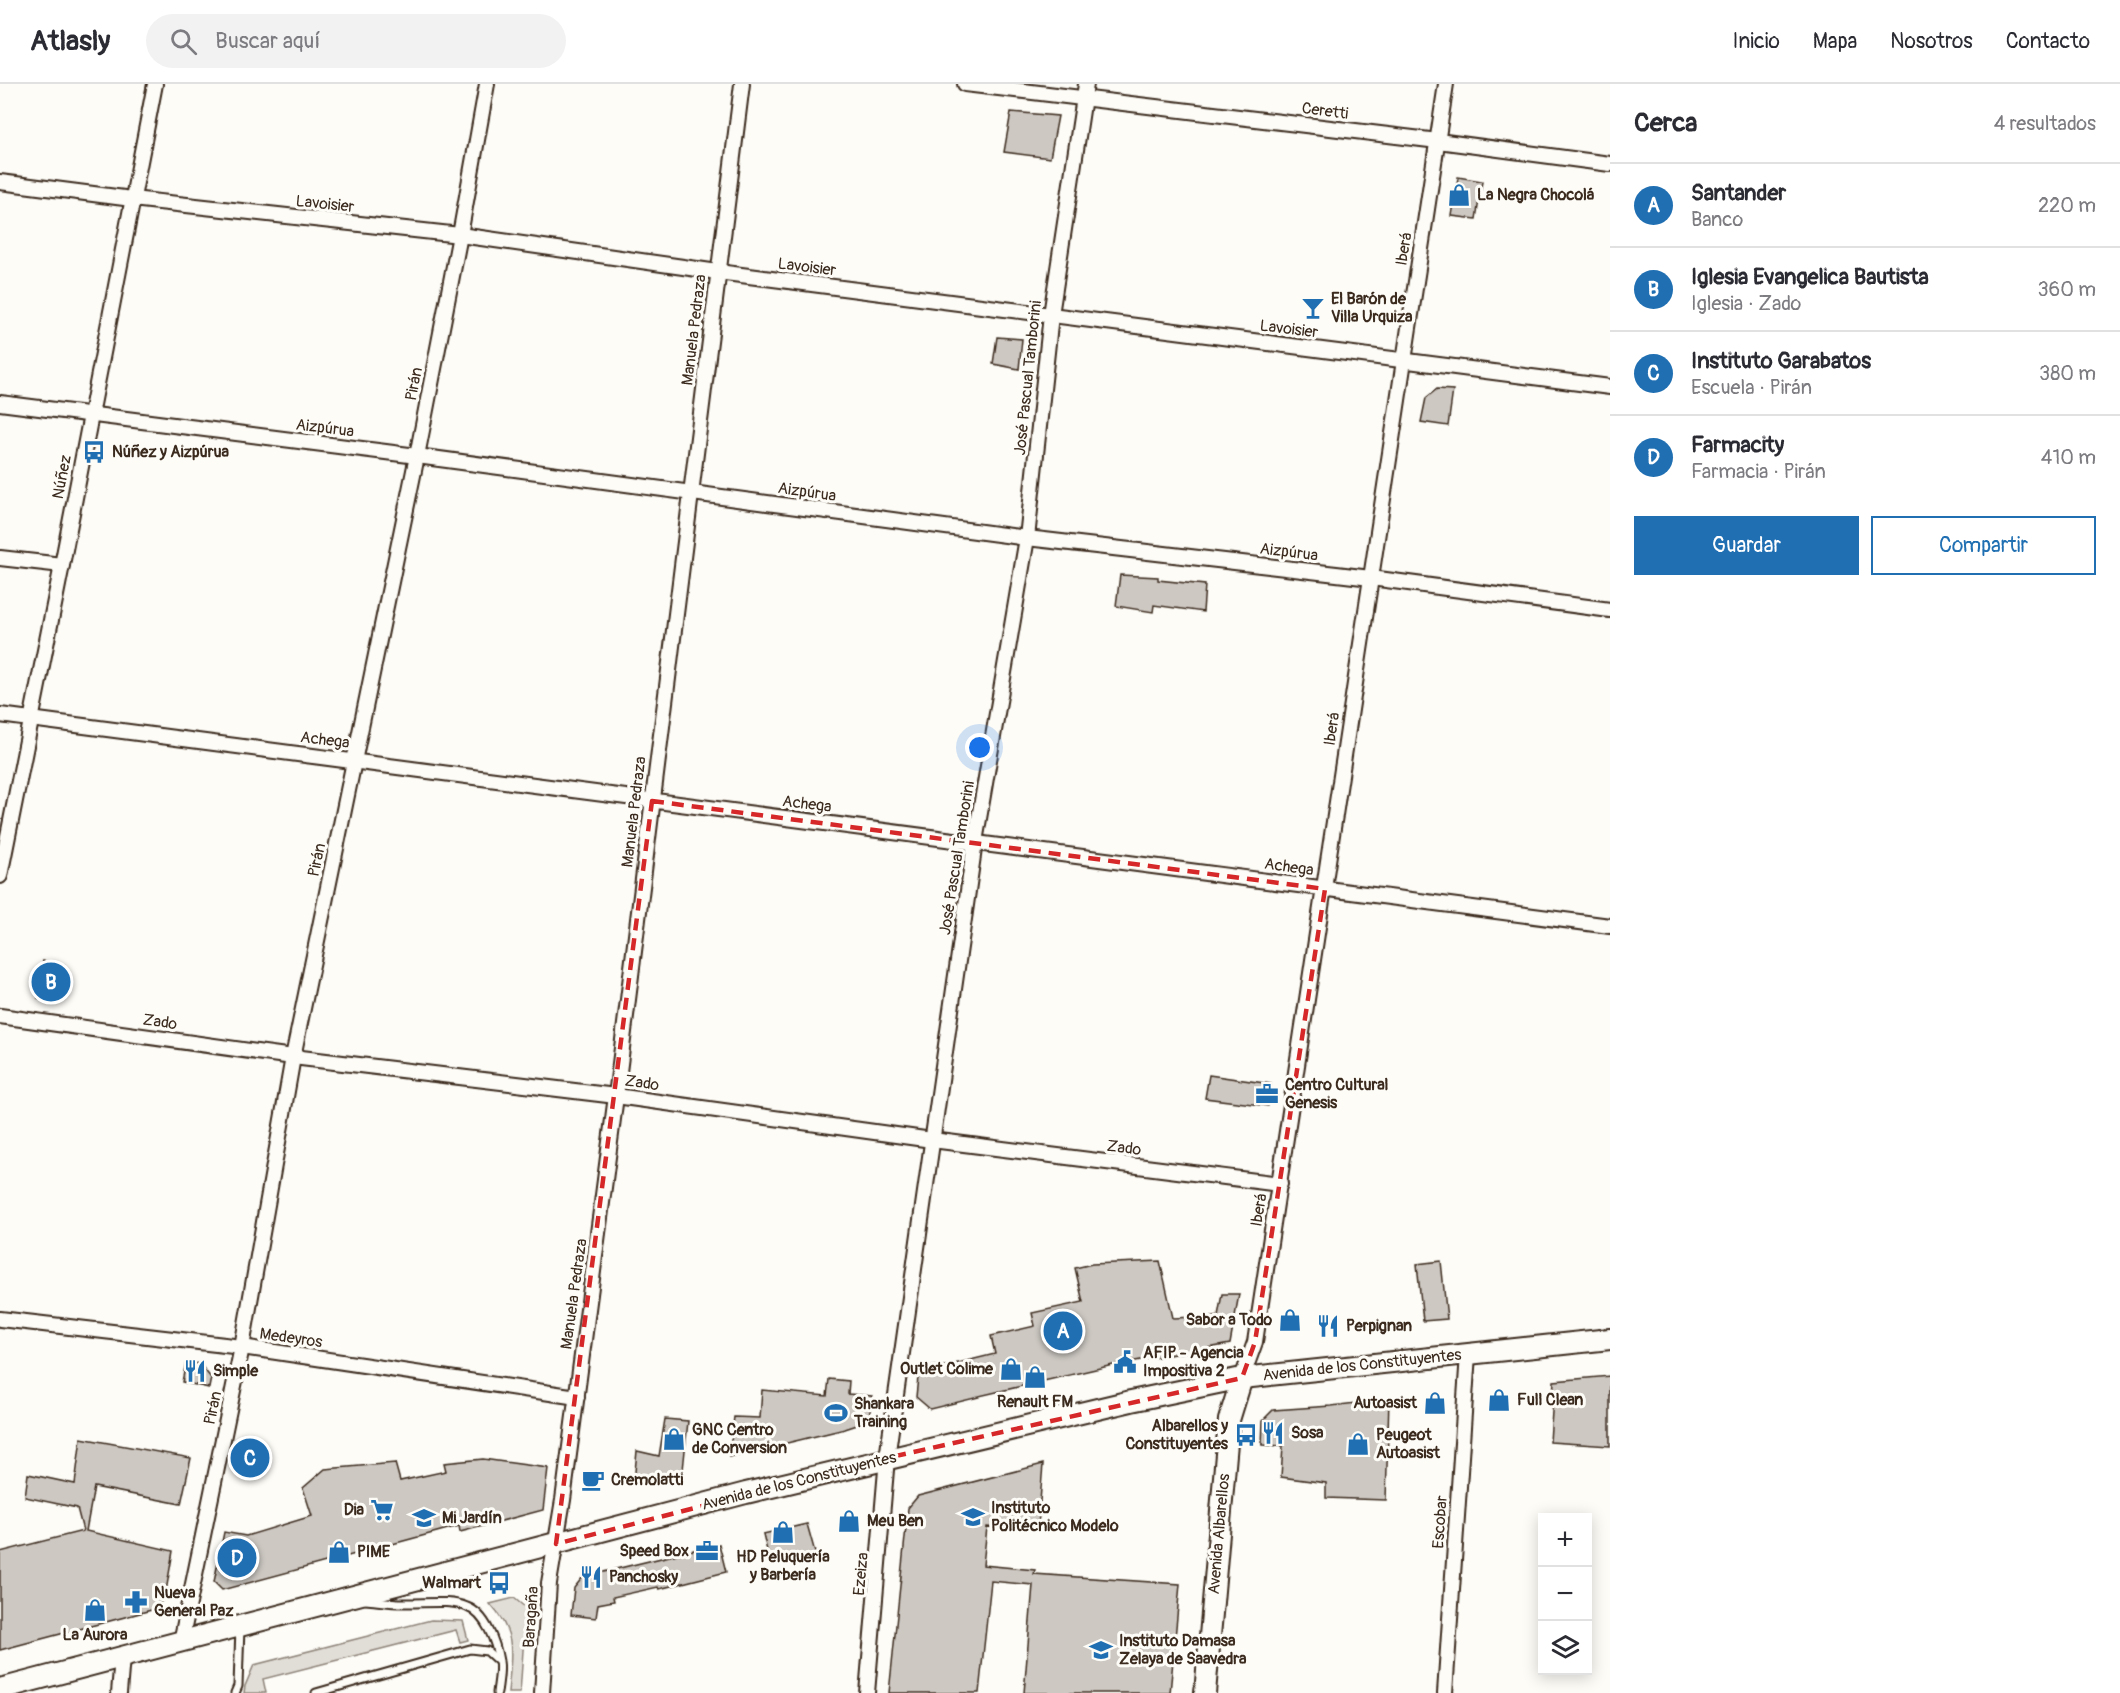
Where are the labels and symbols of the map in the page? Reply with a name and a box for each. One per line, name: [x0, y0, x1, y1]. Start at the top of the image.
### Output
street label: Ceretti: [1301, 98, 1350, 124]
shop icon: La Negra Chocolá: [1446, 182, 1472, 208]
place label: La Negra Chocolá: [1477, 185, 1595, 205]
street label: Lavoisier: [295, 191, 356, 217]
street label: Iberá: [1392, 231, 1416, 267]
street label: Lavoisier: [777, 253, 838, 281]
street label: Manuela Pedraza: [677, 273, 711, 387]
place label: El Barón de Villa Urquiza: [1331, 289, 1413, 327]
bar icon: El Barón de Villa Urquiza: [1300, 295, 1326, 321]
street label: José Pascual Tamborini: [1010, 300, 1046, 456]
street label: Lavoisier: [1259, 315, 1320, 343]
street label: Pirán: [401, 365, 427, 403]
street label: Aizpúrua: [295, 415, 355, 441]
bus stop icon: Núñez y Aizpúrua: [81, 439, 107, 465]
place label: Núñez y Aizpúrua: [112, 442, 229, 462]
street label: Núñez: [48, 453, 76, 501]
street label: Aizpúrua: [777, 478, 837, 506]
street label: Aizpúrua: [1259, 539, 1319, 565]
street label: Iberá: [1320, 711, 1344, 747]
street label: Achega: [299, 727, 351, 753]
your location: [965, 733, 994, 762]
street label: Manuela Pedraza: [617, 755, 651, 869]
street label: José Pascual Tamborini: [935, 780, 979, 936]
street label: Achega: [781, 791, 833, 817]
street label: Pirán: [304, 841, 330, 879]
street label: Achega: [1263, 854, 1315, 880]
pin: B: [32, 960, 70, 1004]
street label: Zado: [142, 1010, 179, 1034]
street label: Zado: [624, 1071, 661, 1095]
place label: Centro Cultural Genesis: [1285, 1075, 1389, 1113]
office icon: Centro Cultural Genesis: [1254, 1081, 1280, 1107]
street label: Zado: [1106, 1136, 1143, 1160]
street label: Iberá: [1247, 1192, 1271, 1228]
street label: Manuela Pedraza: [556, 1237, 592, 1351]
shop icon: Sabor a Todo: [1277, 1307, 1303, 1333]
pin: A: [1044, 1308, 1082, 1354]
place label: Sabor a Todo: [1186, 1310, 1272, 1330]
restaurant icon: Perpignan: [1315, 1313, 1341, 1339]
place label: Perpignan: [1346, 1316, 1412, 1336]
street label: Medeyros: [258, 1324, 324, 1352]
place label: AFIP - Agencia Impositiva 2: [1143, 1343, 1244, 1381]
street label: Avenida de los Constituyentes: [1262, 1345, 1462, 1385]
public building icon: AFIP - Agencia Impositiva 2: [1112, 1349, 1138, 1375]
shop icon: Outlet Colime: [998, 1356, 1024, 1382]
restaurant icon: Simple: [182, 1358, 208, 1384]
place label: Outlet Colime: [900, 1359, 994, 1379]
place label: Simple: [213, 1361, 259, 1381]
shop icon: Renault FM: [1022, 1364, 1048, 1390]
shop icon: Full Clean: [1486, 1387, 1512, 1413]
street label: Pirán: [200, 1389, 226, 1427]
shop icon: Autoasist: [1422, 1390, 1448, 1416]
place label: Full Clean: [1517, 1390, 1583, 1410]
place label: Renault FM: [997, 1392, 1073, 1412]
place label: Autoasist: [1353, 1393, 1418, 1413]
place label: Shankara Training: [853, 1394, 915, 1432]
sports icon: Shankara Training: [823, 1400, 849, 1426]
place label: Albarellos y Constituyentes: [1125, 1416, 1229, 1454]
place label: GNC Centro de Conversion: [692, 1420, 787, 1458]
restaurant icon: Sosa: [1260, 1420, 1286, 1446]
bus stop icon: Albarellos y Constituyentes: [1233, 1422, 1259, 1448]
place label: Sosa: [1291, 1423, 1324, 1443]
place label: Peugeot Autoasist: [1376, 1425, 1440, 1463]
shop icon: GNC Centro de Conversion: [661, 1426, 687, 1452]
shop icon: Peugeot Autoasist: [1345, 1431, 1371, 1457]
pin: C: [230, 1436, 270, 1480]
street label: Avenida de los Constituyentes: [700, 1447, 898, 1515]
cafe icon: Cremolatti: [580, 1467, 606, 1493]
place label: Cremolatti: [611, 1470, 683, 1490]
street label: Avenida Albarellos: [1204, 1473, 1234, 1595]
street label: Escobar: [1428, 1494, 1452, 1549]
supermarket icon: Dia: [369, 1497, 395, 1523]
place label: Instituto Politécnico Modelo: [991, 1498, 1119, 1536]
place label: Dia: [344, 1500, 365, 1520]
school or university icon: Instituto Politécnico Modelo: [960, 1504, 986, 1530]
school or university icon: Mi Jardín: [411, 1505, 437, 1531]
place label: Mi Jardín: [442, 1508, 502, 1528]
shop icon: Meu Ben: [836, 1508, 862, 1534]
place label: Meu Ben: [867, 1511, 924, 1531]
shop icon: HD Peluquería y Barbería: [770, 1519, 796, 1545]
pin: D: [218, 1536, 256, 1580]
office icon: Speed Box: [694, 1538, 720, 1564]
shop icon: PIME: [326, 1539, 352, 1565]
place label: Speed Box: [620, 1541, 689, 1561]
place label: PIME: [357, 1542, 391, 1562]
place label: HD Peluquería y Barbería: [736, 1547, 830, 1585]
street label: Ezeiza: [849, 1552, 873, 1596]
restaurant icon: Panchosky: [578, 1564, 604, 1590]
place label: Panchosky: [609, 1567, 678, 1587]
bus stop icon: Walmart: [486, 1570, 512, 1596]
place label: Walmart: [422, 1573, 482, 1593]
place label: Nueva General Paz: [154, 1583, 234, 1621]
street label: Baragaña: [519, 1585, 543, 1649]
pharmacy icon: Nueva General Paz: [123, 1589, 149, 1615]
shop icon: La Aurora: [82, 1597, 108, 1623]
place label: La Aurora: [63, 1625, 128, 1645]
place label: Instituto Damasa Zelaya de Saavedra: [1119, 1631, 1247, 1669]
school or university icon: Instituto Damasa Zelaya de Saavedra: [1088, 1637, 1114, 1663]

